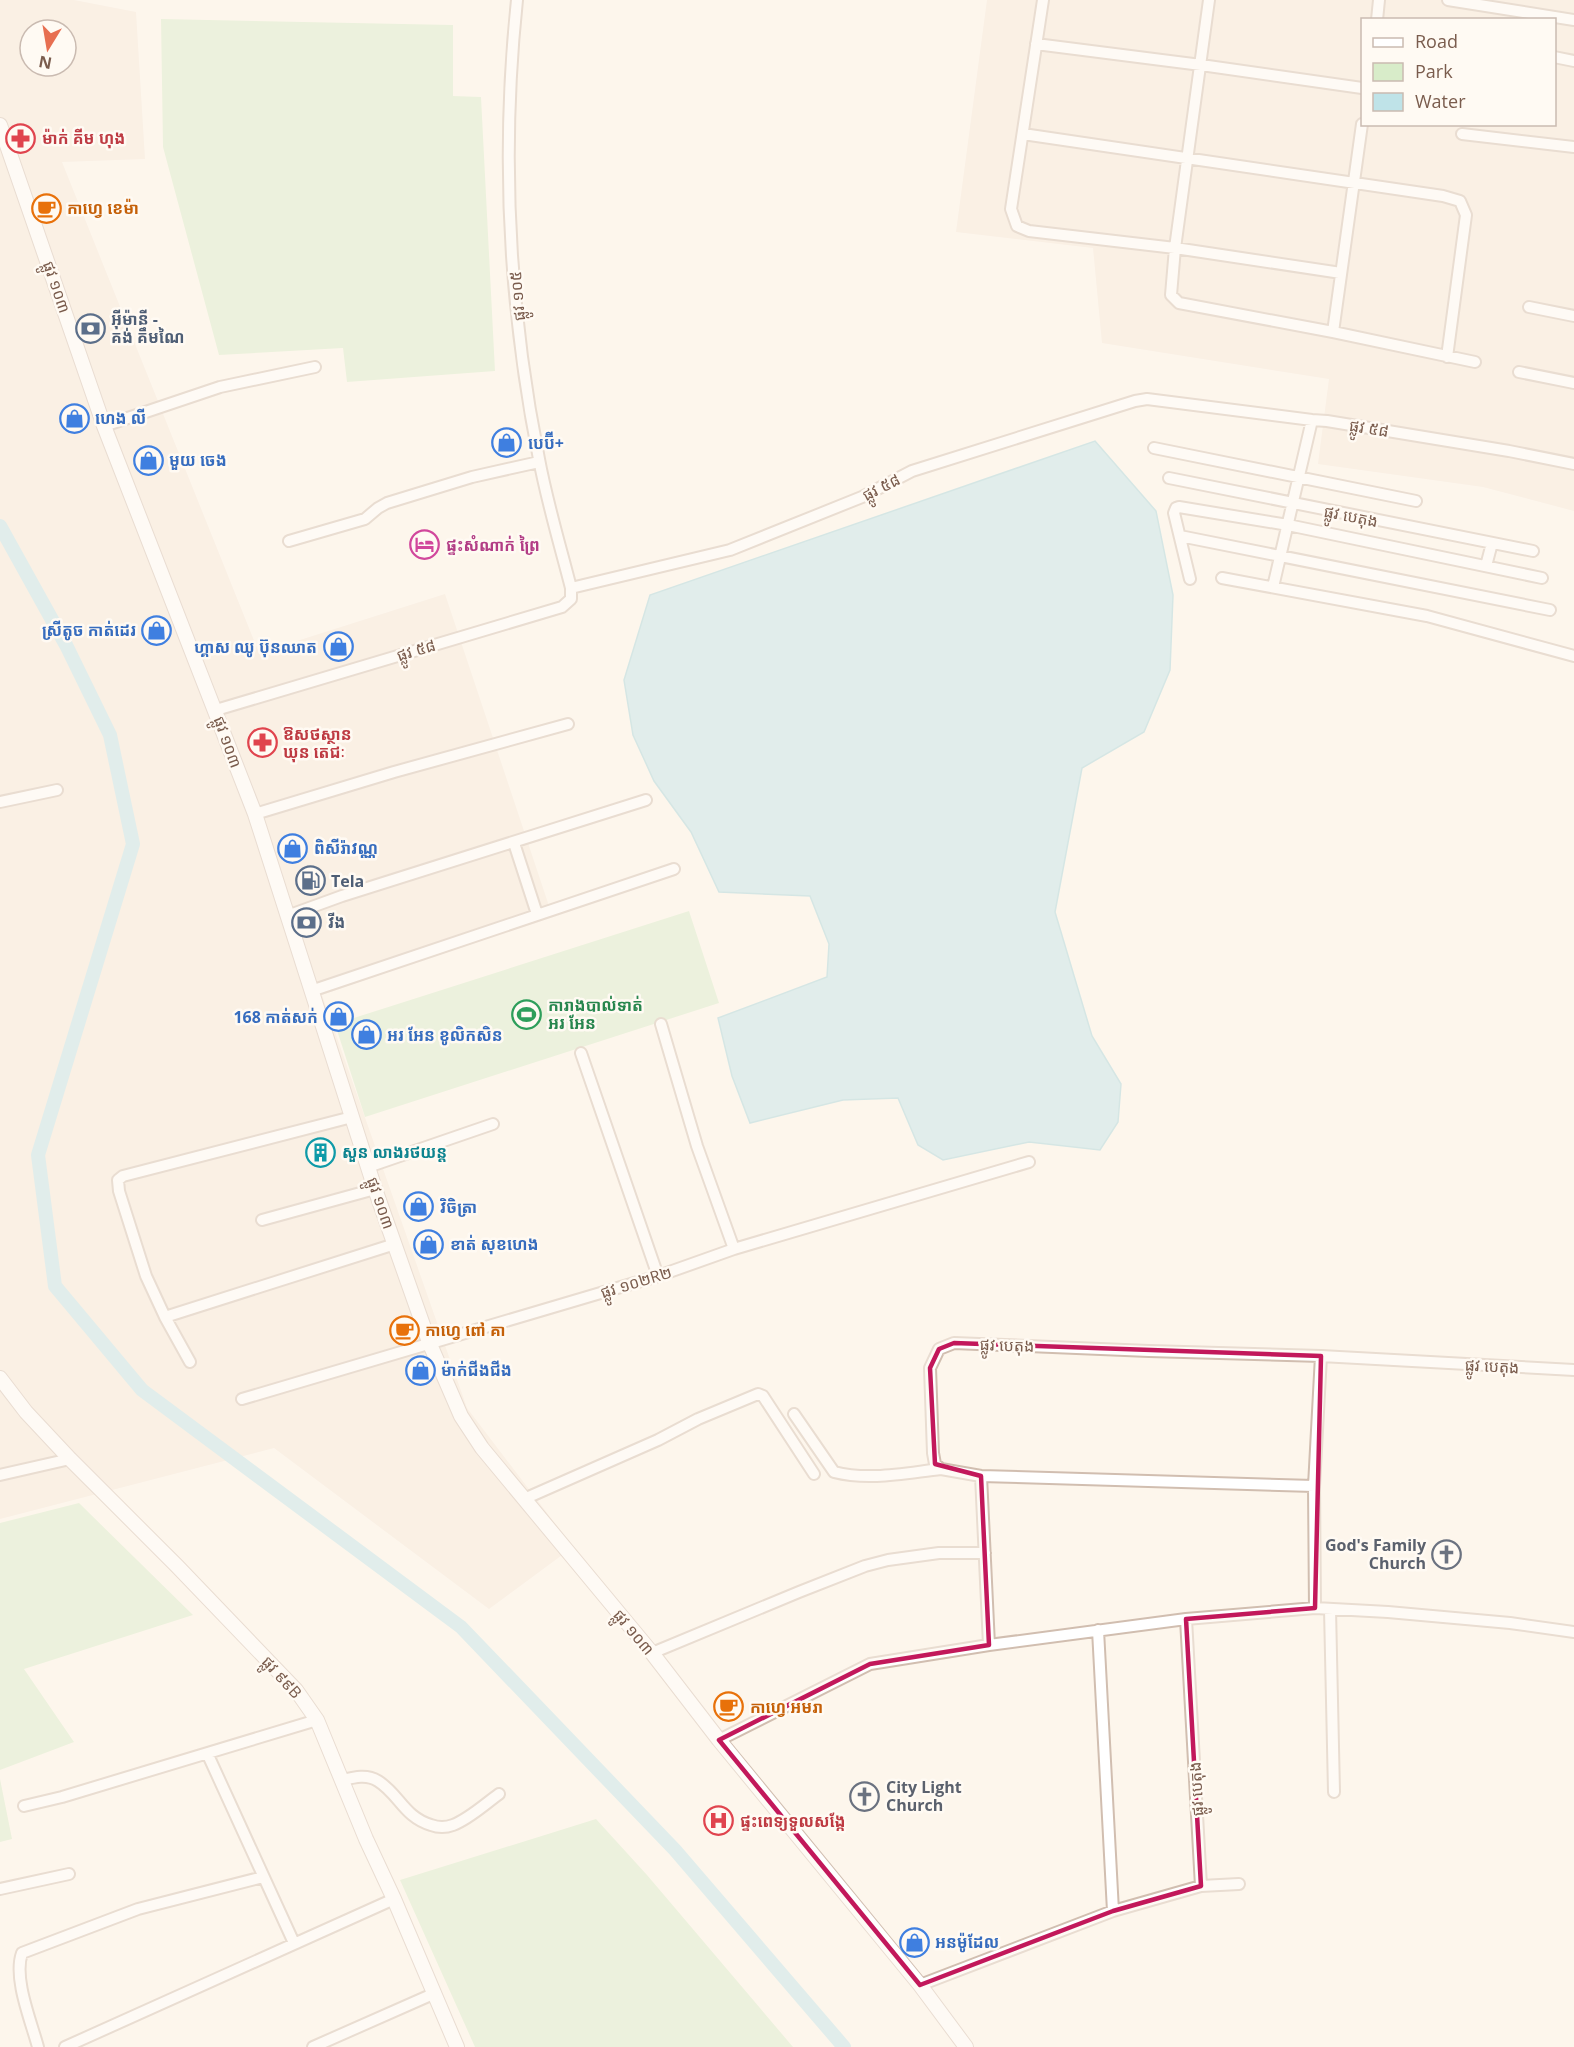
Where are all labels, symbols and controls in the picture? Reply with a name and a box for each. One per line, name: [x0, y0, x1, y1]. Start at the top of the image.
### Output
north arrow: [18, 18, 78, 78]
legend: [1361, 18, 1556, 126]
text: Road: [1415, 29, 1458, 53]
text: N: [37, 51, 54, 75]
text: Park: [1415, 59, 1453, 83]
text: Water: [1415, 89, 1466, 113]
pharmacy icon: ម៉ាក់ គីម ហុង: [5, 122, 37, 154]
place label: ម៉ាក់ គីម ហុង: [42, 127, 125, 149]
cafe icon: កាហ្វេ ខេម៉ា: [30, 192, 62, 224]
place label: កាហ្វេ ខេម៉ា: [67, 197, 139, 219]
street label: ផ្លូវ ១០៣: [34, 258, 76, 317]
street label: ផ្លូវ ១០៥: [504, 270, 534, 322]
place label: អ៊ីម៉ានី - គង់ គឹមណៃ: [111, 308, 185, 348]
bank icon: អ៊ីម៉ានី - គង់ គឹមណៃ: [74, 312, 106, 344]
shop icon: ហេង លី: [58, 402, 90, 434]
place label: ហេង លី: [95, 407, 146, 429]
street label: ផ្លូវ ៥៨: [1347, 414, 1390, 446]
shop icon: បេប៊ី+: [491, 427, 523, 459]
place label: បេប៊ី+: [528, 431, 564, 454]
shop icon: មួយ ចេង: [132, 444, 164, 476]
place label: មួយ ចេង: [169, 449, 227, 471]
street label: ផ្លូវ ៥៨: [858, 468, 905, 509]
street label: ផ្លូវ បេតុង: [1321, 500, 1380, 536]
hotel icon: ផ្ទះសំណាក់ ព្រៃ: [409, 529, 441, 561]
place label: ផ្ទះសំណាក់ ព្រៃ: [446, 534, 540, 556]
shop icon: ស្រីតូច កាត់ដេរ: [141, 614, 173, 646]
place label: ស្រីតូច កាត់ដេរ: [42, 619, 136, 641]
shop icon: ហ្គាស ឈូ ប៊ុនឈាត: [322, 631, 354, 663]
street label: ផ្លូវ ៥៨: [394, 634, 439, 670]
place label: ហ្គាស ឈូ ប៊ុនឈាត: [194, 636, 317, 658]
street label: ផ្លូវ ១០៣: [205, 713, 248, 772]
place label: ឱសថស្ថាន ឃុន តេជៈ: [283, 723, 351, 763]
pharmacy icon: ឱសថស្ថាន ឃុន តេជៈ: [246, 727, 278, 759]
shop icon: ពិសីរ៉ាវណ្ណ: [277, 832, 309, 864]
place label: ពិសីរ៉ាវណ្ណ: [314, 837, 378, 859]
fuel station icon: Tela: [294, 865, 326, 897]
place label: Tela: [331, 870, 364, 892]
bank icon: វីង: [291, 906, 323, 938]
place label: វីង: [328, 911, 345, 933]
place label: ការាងបាល់ទាត់ អរ អែន: [548, 994, 643, 1034]
sports icon: ការាងបាល់ទាត់ អរ អែន: [511, 998, 543, 1030]
shop icon: 168 កាត់សក់: [323, 1001, 355, 1033]
place label: 168 កាត់សក់: [233, 1006, 318, 1028]
shop icon: អរ អែន ខូលិកសិន: [350, 1019, 382, 1051]
place label: អរ អែន ខូលិកសិន: [387, 1024, 503, 1046]
building icon: សួន លាងរថយន្ត: [305, 1136, 337, 1168]
place label: សួន លាងរថយន្ត: [342, 1141, 447, 1163]
street label: ផ្លូវ ១០៣: [358, 1174, 400, 1233]
shop icon: វិចិត្រា: [403, 1191, 435, 1223]
place label: វិចិត្រា: [440, 1196, 477, 1218]
shop icon: ខាត់ សុខហេង: [413, 1228, 445, 1260]
place label: ខាត់ សុខហេង: [450, 1233, 539, 1255]
street label: ផ្លូវ ១០២R២: [597, 1261, 676, 1307]
cafe icon: កាហ្វេ ពៅ គា: [388, 1314, 420, 1346]
place label: កាហ្វេ ពៅ គា: [425, 1319, 506, 1341]
street label: ផ្លូវ បេតុង: [979, 1333, 1035, 1361]
shop icon: ម៉ាក់ជីងជីង: [404, 1354, 436, 1386]
street label: ផ្លូវ បេតុង: [1464, 1354, 1520, 1382]
place label: ម៉ាក់ជីងជីង: [441, 1359, 512, 1381]
place label: God's Family Church: [1325, 1534, 1427, 1574]
church icon: God's Family Church: [1431, 1538, 1463, 1570]
street label: ផ្លូវ ១០៣: [605, 1604, 660, 1662]
street label: ផ្លូវ ៩៩B: [254, 1651, 307, 1706]
cafe icon: កាហ្វេ អមរា: [713, 1691, 745, 1723]
place label: កាហ្វេ អមរា: [750, 1696, 823, 1718]
street label: ផ្លូវ បេតុង: [1184, 1761, 1212, 1817]
place label: City Light Church: [886, 1776, 962, 1816]
church icon: City Light Church: [849, 1780, 881, 1812]
hospital icon: ផ្ទះពេទ្យទួលសង្កែ: [703, 1805, 735, 1837]
place label: ផ្ទះពេទ្យទួលសង្កែ: [740, 1810, 846, 1832]
shop icon: អនម៉ូដែល: [898, 1926, 930, 1958]
place label: អនម៉ូដែល: [935, 1931, 999, 1953]

